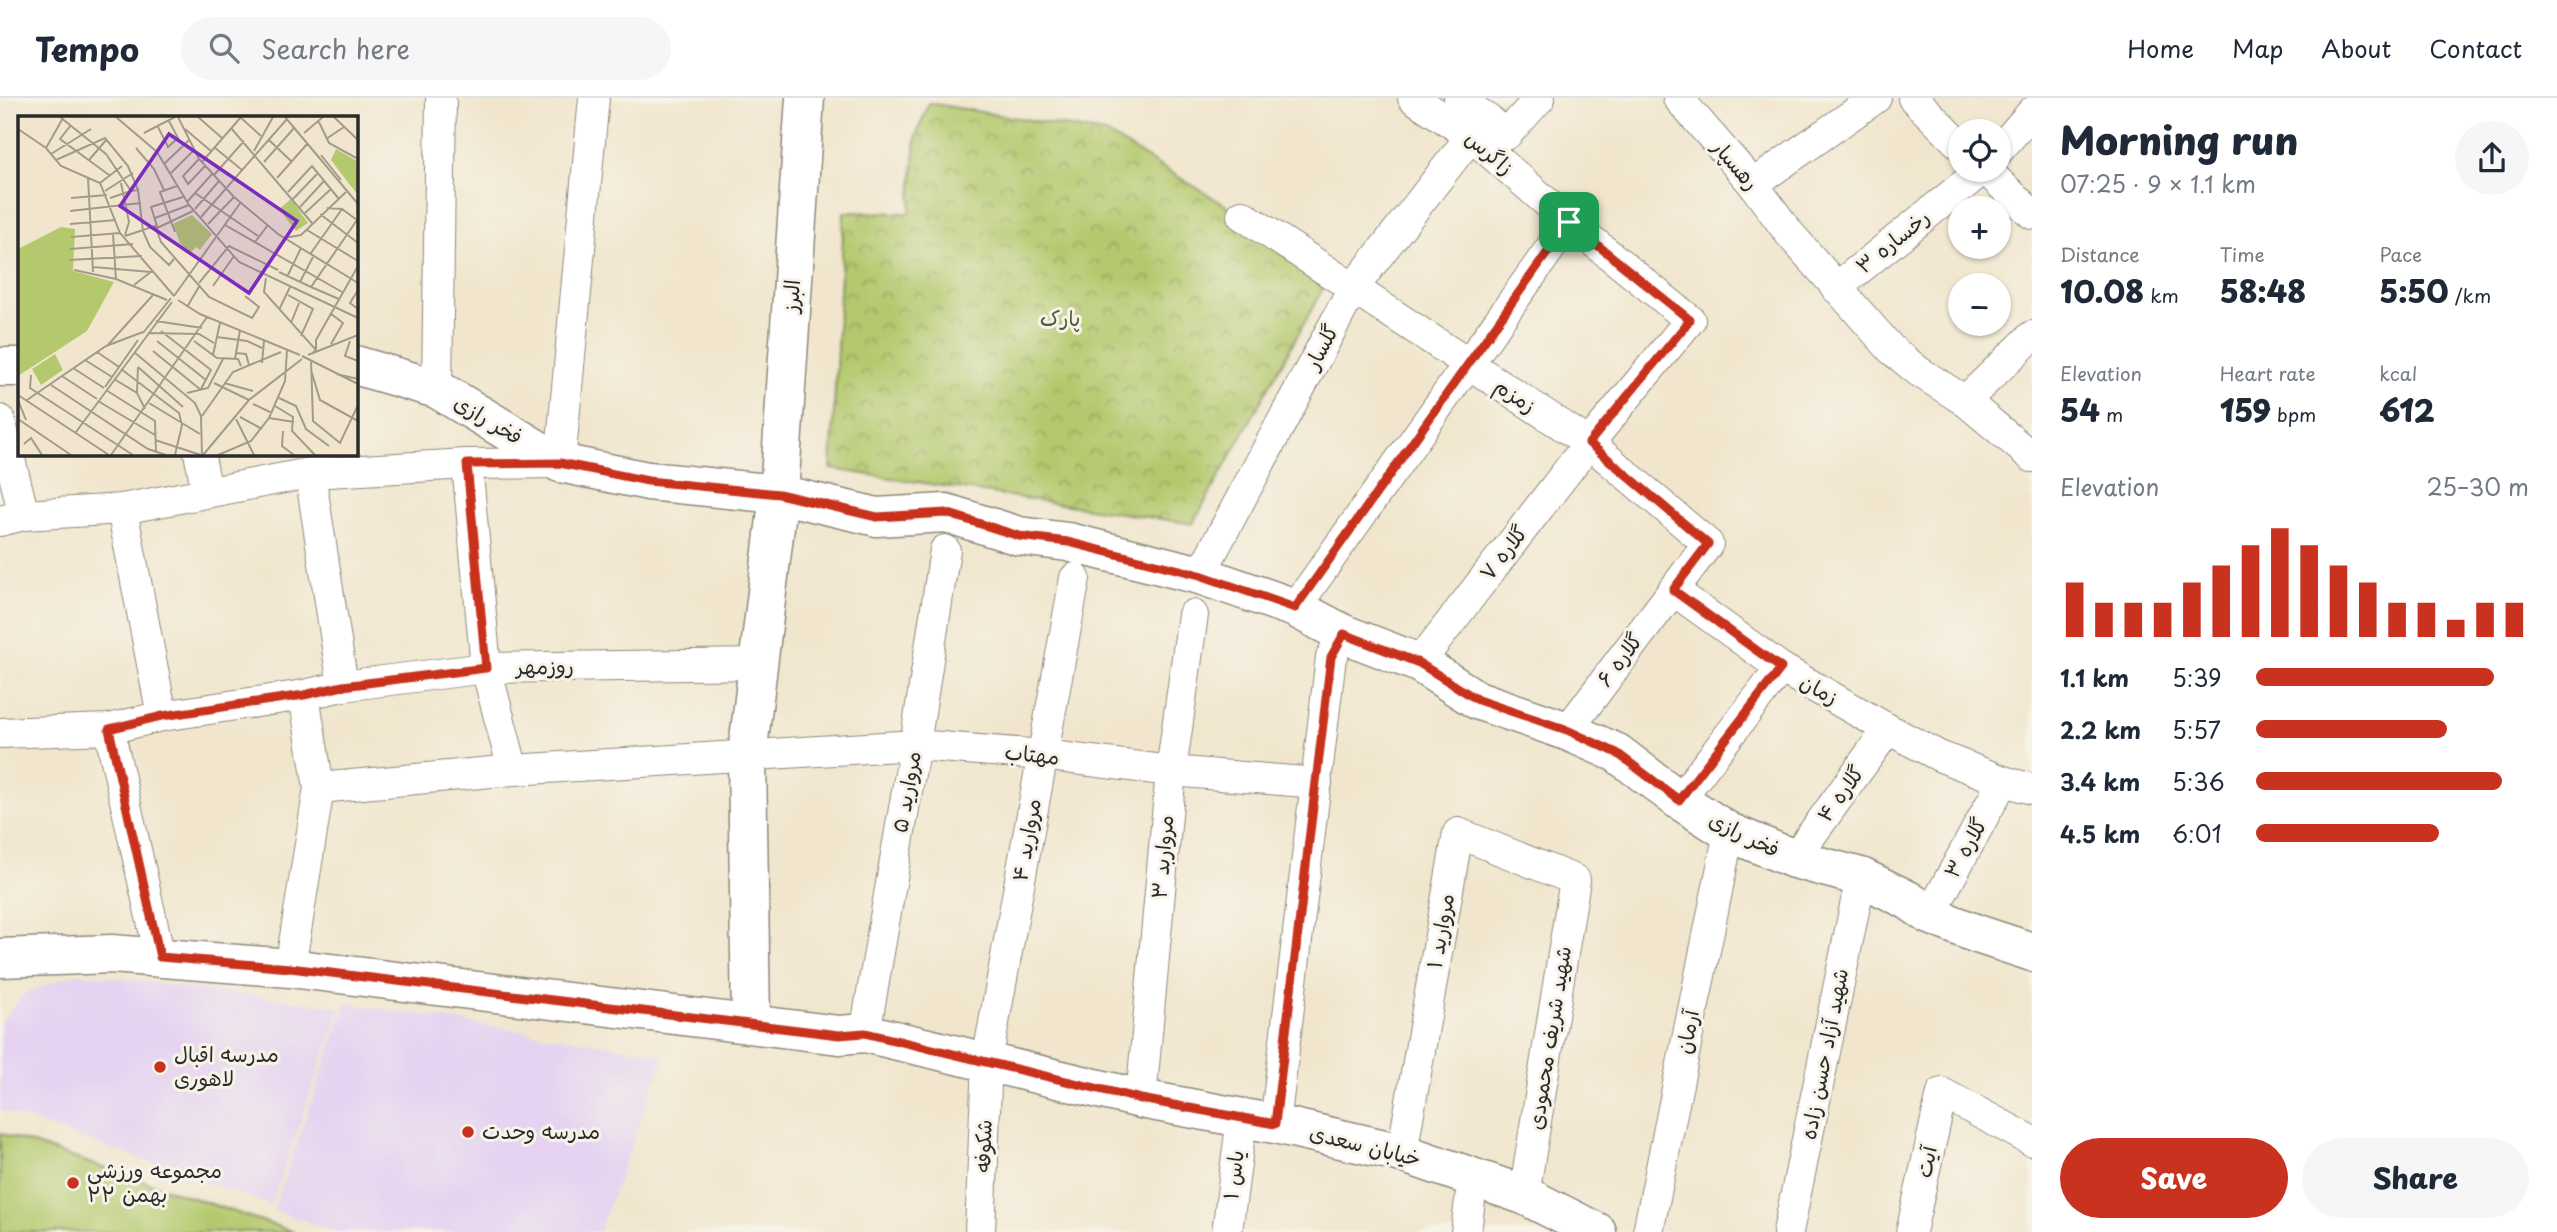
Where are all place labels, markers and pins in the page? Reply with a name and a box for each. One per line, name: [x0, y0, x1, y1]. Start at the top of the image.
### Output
pin: [1539, 192, 1599, 252]
place label: مدرسه اقبال لاهوری: [174, 1037, 279, 1093]
marker: مدرسه اقبال لاهوری: [152, 1059, 168, 1075]
place label: مدرسه وحدت: [482, 1114, 600, 1146]
marker: مدرسه وحدت: [460, 1124, 476, 1140]
place label: مجموعه ورزشی ۲۲ بهمن: [87, 1153, 222, 1209]
marker: مجموعه ورزشی ۲۲ بهمن: [65, 1175, 81, 1191]

